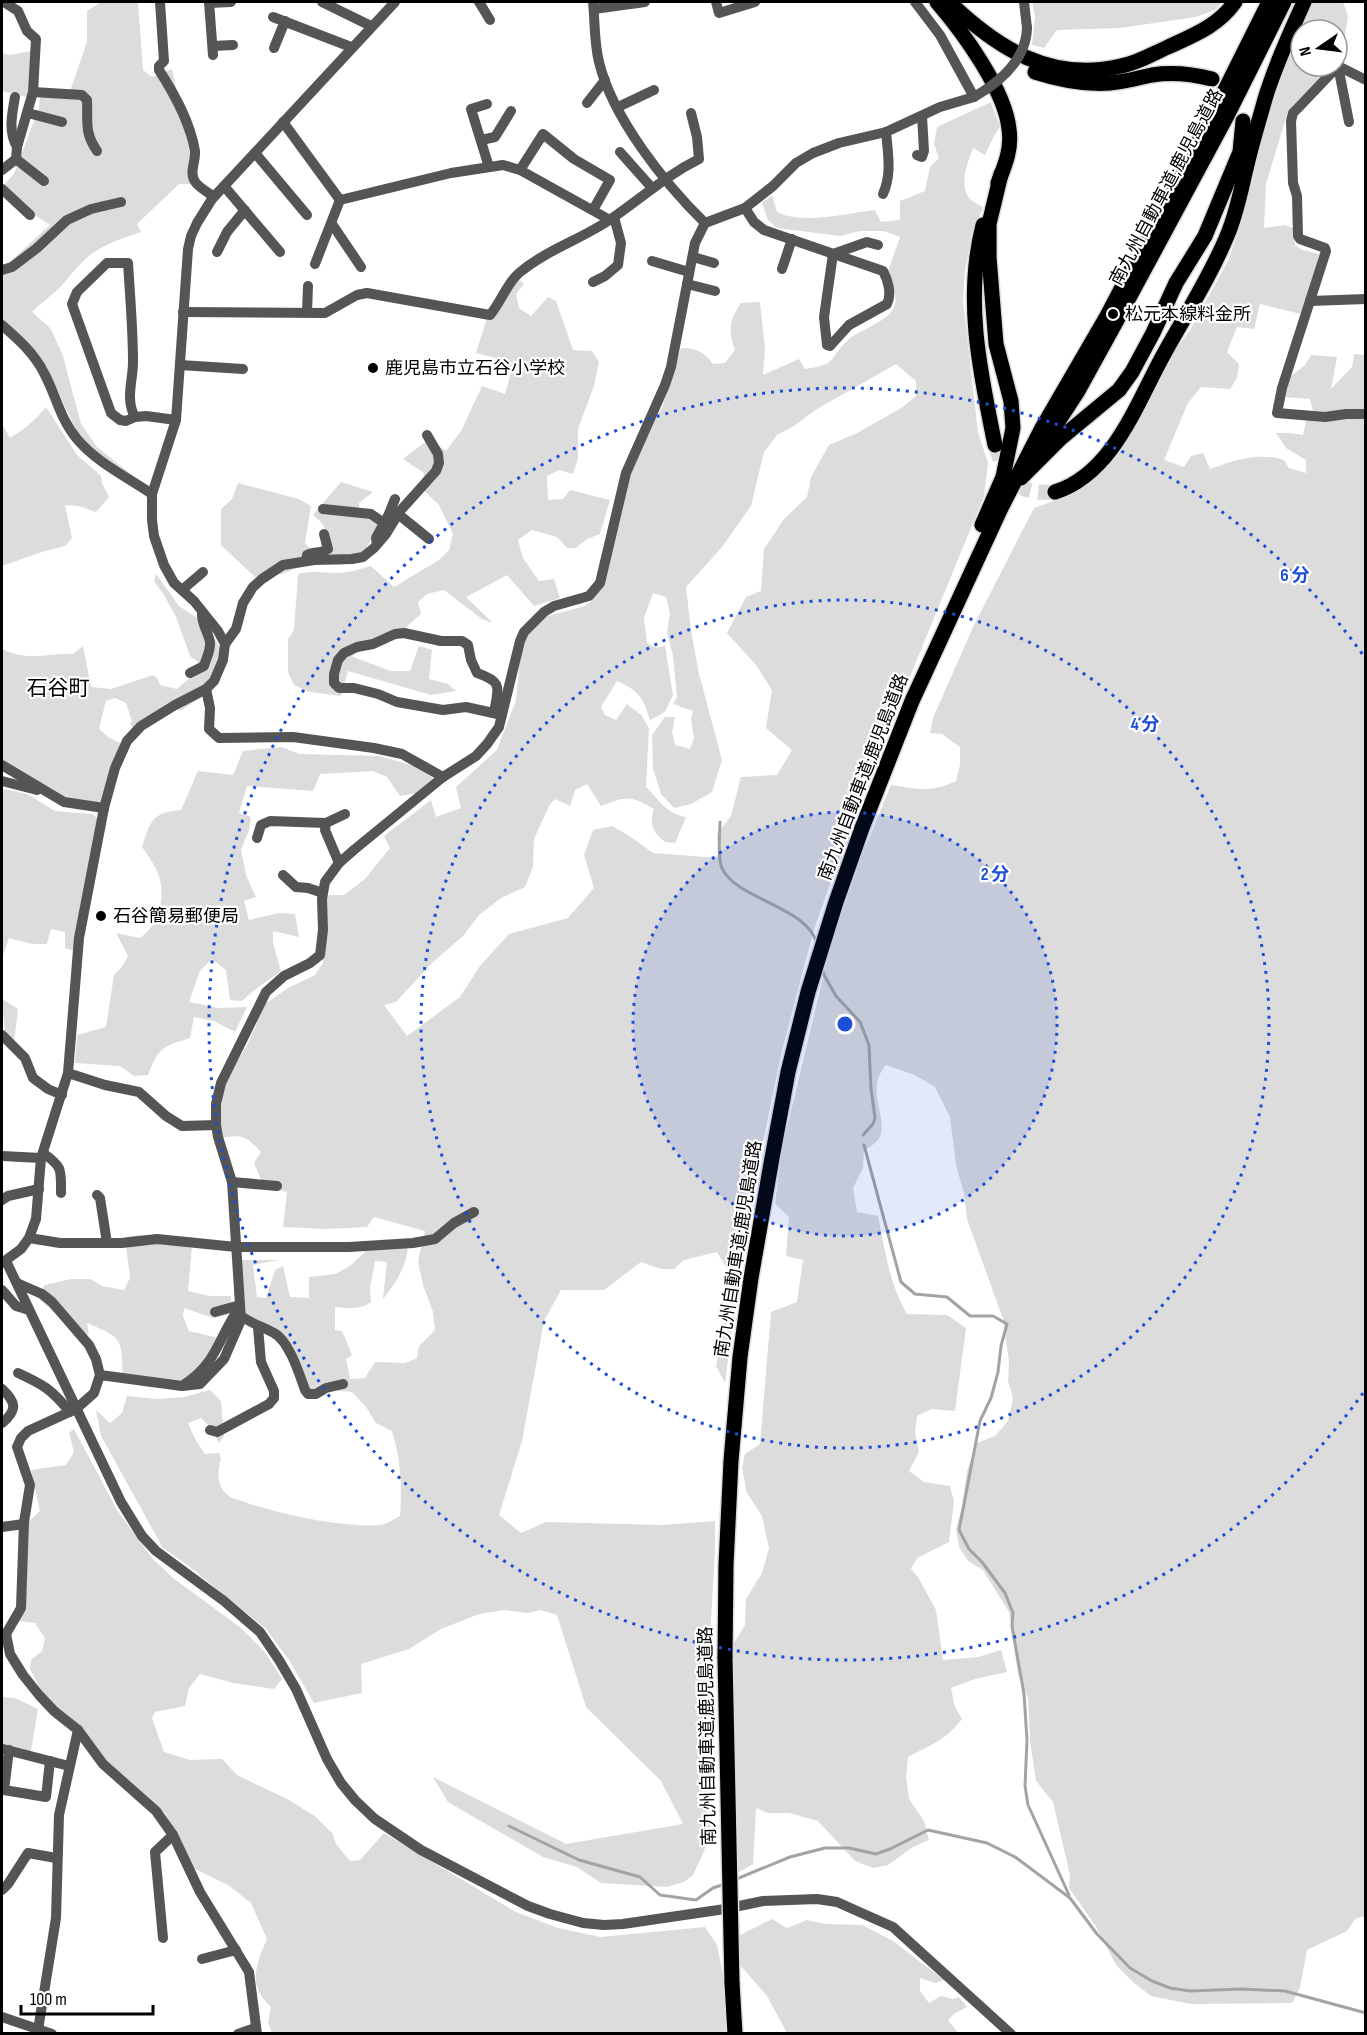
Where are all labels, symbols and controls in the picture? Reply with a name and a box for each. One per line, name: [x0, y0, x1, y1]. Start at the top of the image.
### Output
north arrow: [1289, 18, 1349, 78]
text: N: [1296, 45, 1316, 58]
street label: 南九州自動車道;鹿児島道路: [1106, 85, 1227, 289]
place label: 松元本線料金所: [1125, 304, 1251, 325]
marker: 松元本線料金所: [1106, 307, 1120, 321]
place label: 鹿児島市立石谷小学校: [385, 358, 565, 379]
marker: 鹿児島市立石谷小学校: [366, 361, 380, 375]
text: 6 分: [1280, 565, 1310, 586]
street label: 南九州自動車道;鹿児島道路: [814, 671, 913, 883]
district label: 石谷町: [27, 676, 90, 701]
text: 4 分: [1130, 714, 1160, 735]
text: 2 分: [981, 864, 1009, 885]
place label: 石谷簡易郵便局: [113, 906, 239, 927]
marker: 石谷簡易郵便局: [94, 909, 108, 923]
centre of rings: [835, 1014, 855, 1034]
street label: 南九州自動車道;鹿児島道路: [711, 1139, 766, 1359]
street label: 南九州自動車道;鹿児島道路: [695, 1626, 720, 1846]
scale bar: [21, 1978, 153, 2016]
text: 100 m: [30, 1989, 67, 2010]

